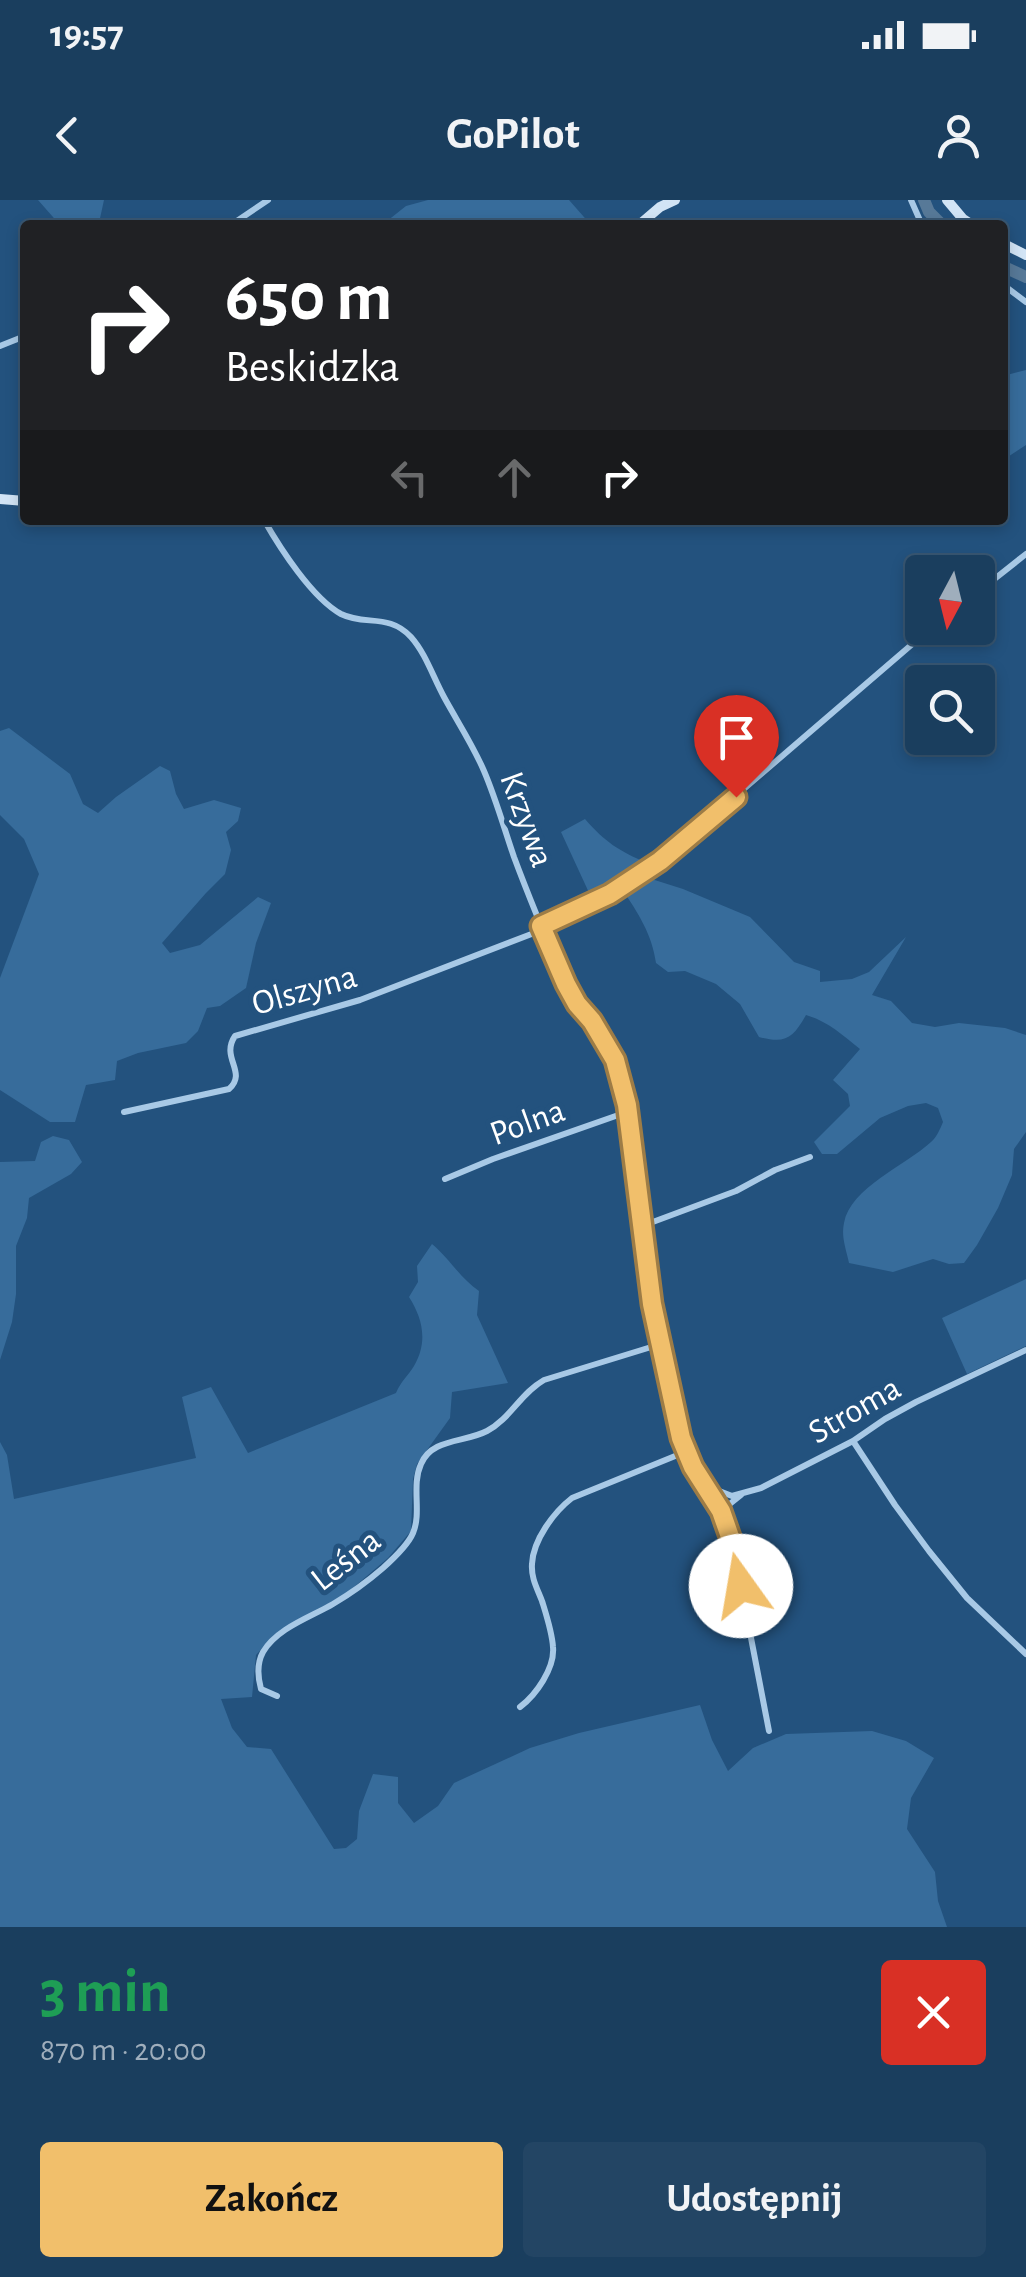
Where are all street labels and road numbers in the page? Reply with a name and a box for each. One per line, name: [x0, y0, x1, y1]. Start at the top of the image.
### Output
street label: Krzywa: [493, 767, 560, 872]
street label: Olszyna: [248, 959, 361, 1022]
street label: Polna: [485, 1093, 570, 1152]
street label: Stroma: [803, 1370, 907, 1450]
street label: Leśna: [305, 1523, 387, 1598]

